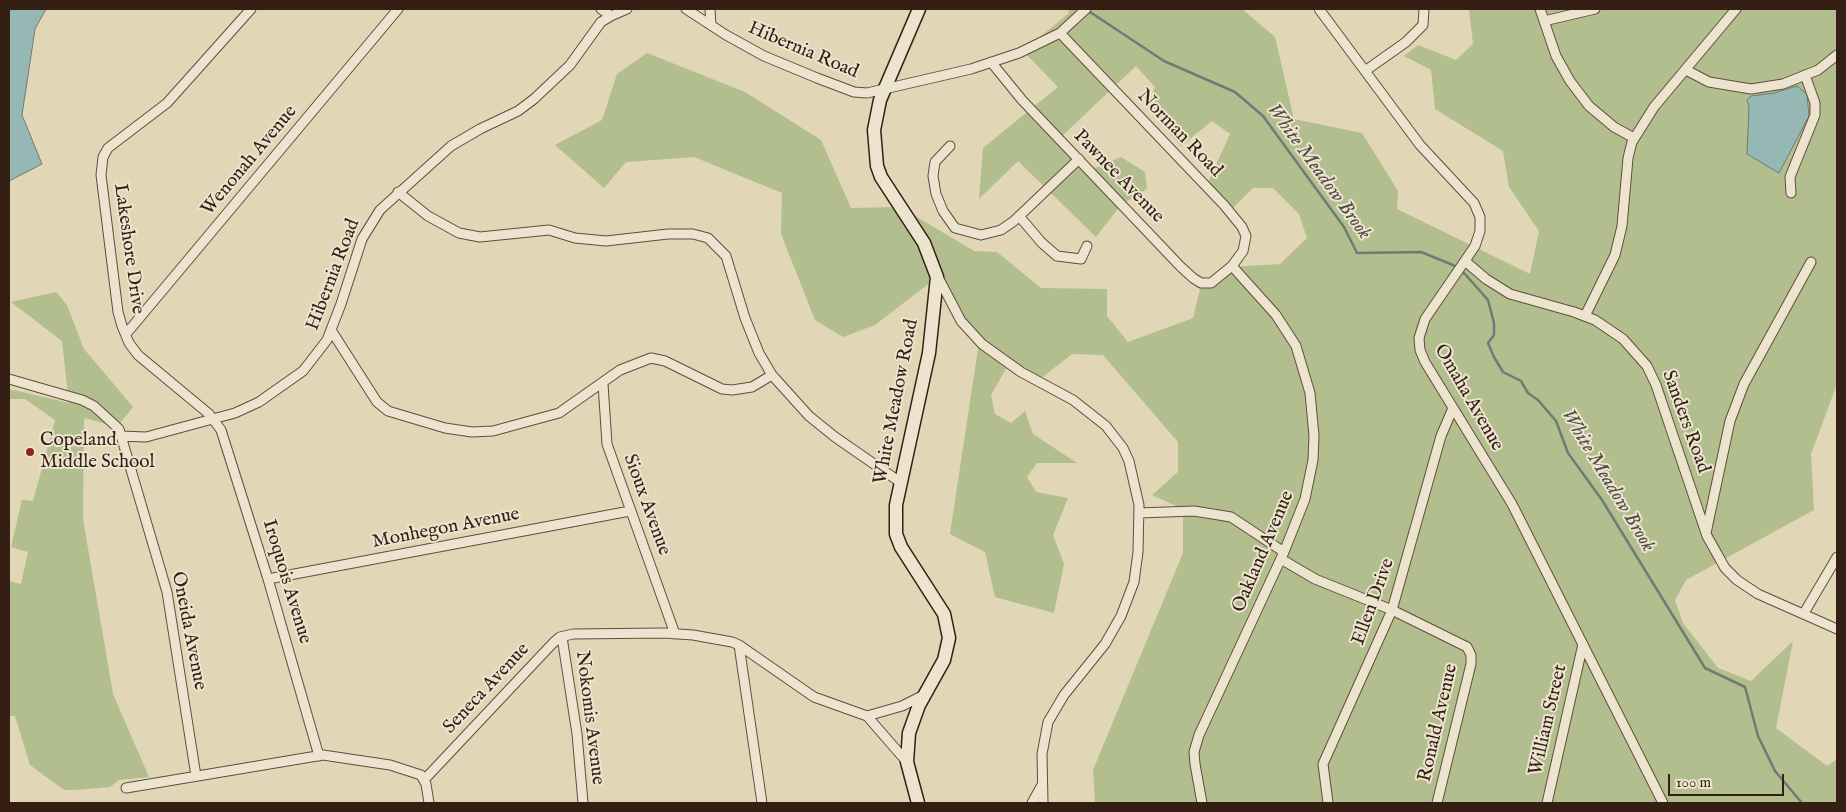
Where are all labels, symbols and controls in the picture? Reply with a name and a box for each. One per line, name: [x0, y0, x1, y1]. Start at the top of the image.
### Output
street label: Hibernia Road: [744, 18, 862, 84]
street label: Norman Road: [1131, 85, 1227, 183]
water label: White Meadow Brook: [1261, 99, 1375, 245]
street label: Wenonah Avenue: [197, 101, 303, 221]
street label: Pawnee Avenue: [1068, 126, 1168, 228]
street label: Lakeshore Drive: [108, 182, 148, 316]
street label: Hibernia Road: [302, 216, 366, 334]
street label: White Meadow Road: [870, 317, 924, 487]
street label: Omaha Avenue: [1428, 341, 1508, 455]
street label: Sanders Road: [1656, 368, 1714, 476]
water label: White Meadow Brook: [1555, 405, 1659, 557]
place label: Copeland Middle School: [40, 430, 155, 474]
marker: Copeland Middle School: [24, 446, 36, 458]
street label: Sioux Avenue: [617, 451, 675, 559]
street label: Oakland Avenue: [1228, 488, 1300, 616]
street label: Monhegon Avenue: [370, 504, 522, 554]
street label: Iroquois Avenue: [256, 517, 316, 647]
street label: Ellen Drive: [1348, 555, 1400, 649]
street label: Oneida Avenue: [165, 570, 211, 692]
street label: Seneca Avenue: [439, 639, 535, 739]
street label: Nokomis Avenue: [569, 650, 609, 786]
street label: Ronald Avenue: [1414, 662, 1464, 784]
street label: William Street: [1525, 662, 1573, 778]
scale bar: [1671, 764, 1787, 796]
text: 100 m: [1676, 773, 1711, 792]

